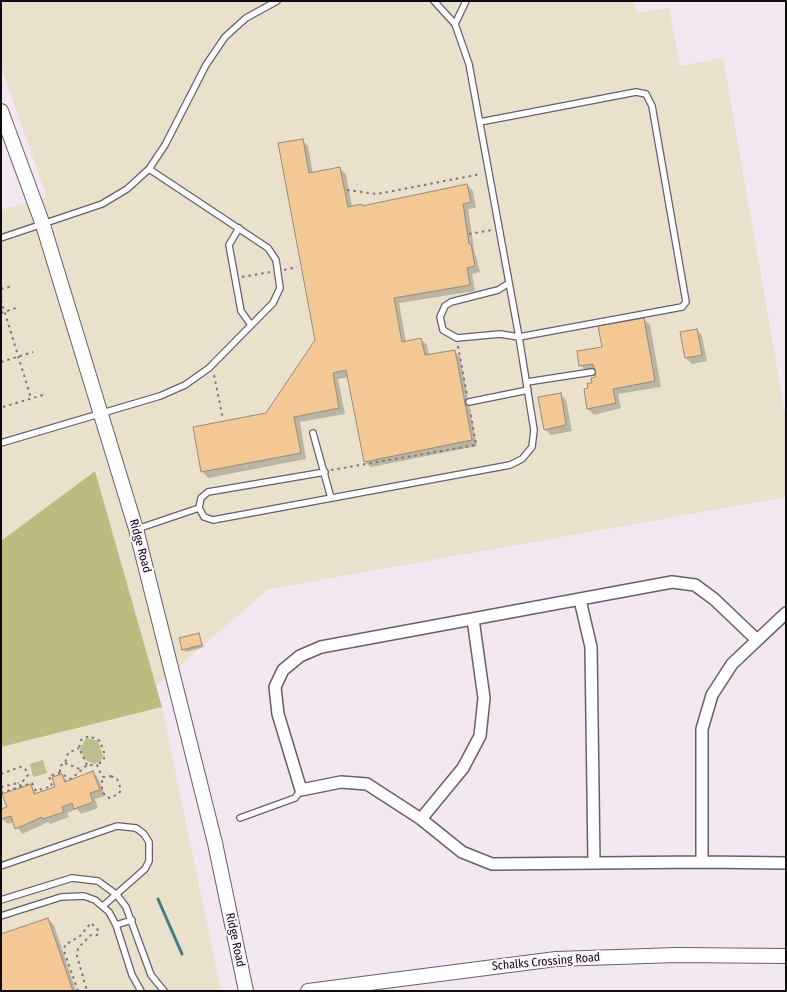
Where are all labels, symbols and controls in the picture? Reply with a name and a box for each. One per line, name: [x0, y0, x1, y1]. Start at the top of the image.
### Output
street label: Ridge Road: [126, 518, 154, 574]
street label: Ridge Road: [222, 912, 248, 968]
street label: Schalks Crossing Road: [491, 950, 601, 974]

